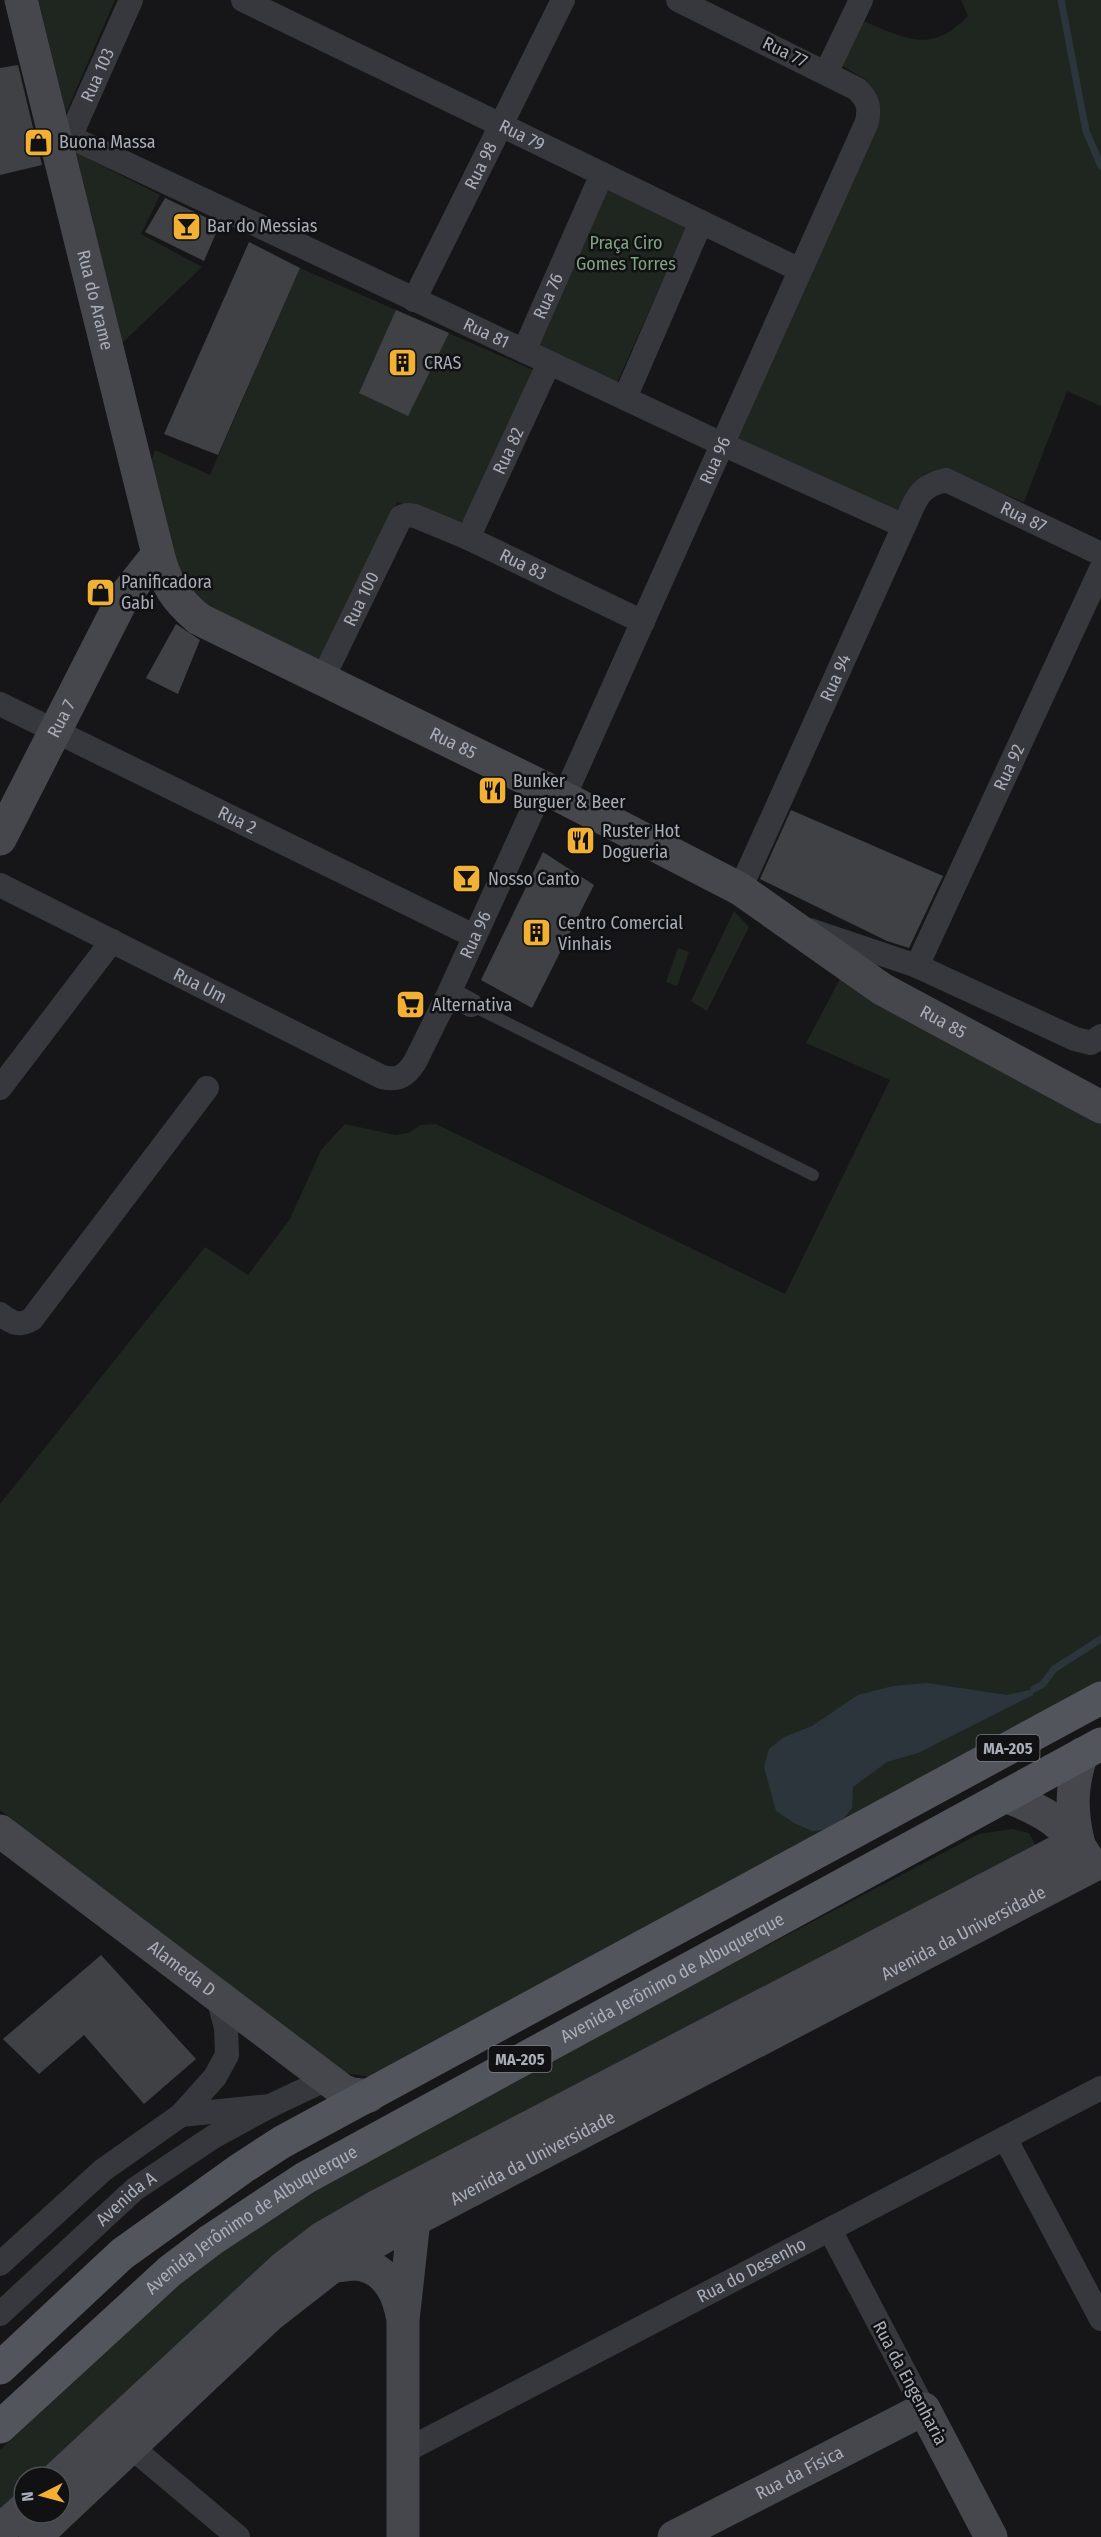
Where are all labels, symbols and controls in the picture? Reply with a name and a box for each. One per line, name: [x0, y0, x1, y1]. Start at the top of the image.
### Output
street label: Rua 77: [759, 32, 811, 72]
street label: Rua 103: [76, 45, 119, 105]
street label: Rua 79: [496, 115, 548, 156]
shop icon: Buona Massa: [22, 126, 54, 158]
place label: Buona Massa: [59, 131, 156, 153]
street label: Rua 98: [460, 138, 502, 193]
bar icon: Bar do Messias: [170, 210, 202, 242]
place label: Bar do Messias: [207, 215, 318, 237]
park label: Praça Ciro Gomes Torres: [576, 232, 676, 275]
street label: Rua do Arame: [72, 248, 118, 352]
street label: Rua 76: [528, 270, 568, 323]
street label: Rua 81: [460, 313, 513, 353]
building icon: CRAS: [387, 347, 419, 379]
place label: CRAS: [424, 352, 461, 374]
street label: Rua 82: [488, 424, 529, 478]
street label: Rua 96: [695, 433, 735, 488]
street label: Rua 87: [997, 497, 1050, 537]
street label: Rua 83: [496, 544, 550, 585]
street label: Rua 100: [339, 568, 384, 630]
place label: Panificadora Gabi: [121, 571, 212, 614]
shop icon: Panificadora Gabi: [84, 576, 116, 608]
street label: Rua 94: [815, 650, 856, 705]
street label: Rua 7: [43, 696, 80, 741]
street label: Rua 85: [426, 722, 480, 764]
street label: Rua 92: [989, 741, 1029, 794]
place label: Bunker Burguer & Beer: [513, 770, 626, 813]
restaurant icon: Bunker Burguer & Beer: [476, 775, 508, 807]
street label: Rua 2: [214, 801, 260, 839]
place label: Ruster Hot Dogueria: [602, 820, 680, 863]
restaurant icon: Ruster Hot Dogueria: [565, 825, 597, 857]
bar icon: Nosso Canto: [451, 863, 483, 895]
place label: Nosso Canto: [488, 868, 580, 890]
street label: Rua 96: [455, 908, 496, 962]
place label: Centro Comercial Vinhais: [558, 912, 683, 955]
building icon: Centro Comercial Vinhais: [521, 917, 553, 949]
street label: Rua Um: [170, 963, 230, 1008]
supermarket icon: Alternativa: [395, 989, 427, 1021]
place label: Alternativa: [432, 994, 512, 1016]
street label: Rua 85: [916, 1001, 970, 1043]
road number: MA-205: [976, 1735, 1040, 1761]
street label: Avenida da Universidade: [877, 1881, 1050, 1985]
street label: Avenida Jerônimo de Albuquerque: [557, 1908, 788, 2048]
street label: Alameda D: [144, 1936, 220, 2001]
road number: MA-205: [488, 2046, 552, 2072]
street label: Avenida da Universidade: [447, 2106, 619, 2210]
street label: Avenida Jerônimo de Albuquerque: [141, 2141, 361, 2299]
street label: Avenida A: [91, 2167, 161, 2231]
street label: Rua do Desenho: [693, 2233, 810, 2308]
street label: Rua da Engenharia: [868, 2317, 952, 2449]
street label: Rua da Física: [752, 2441, 847, 2504]
north arrow: [12, 2465, 72, 2525]
text: N: [18, 2491, 38, 2502]

